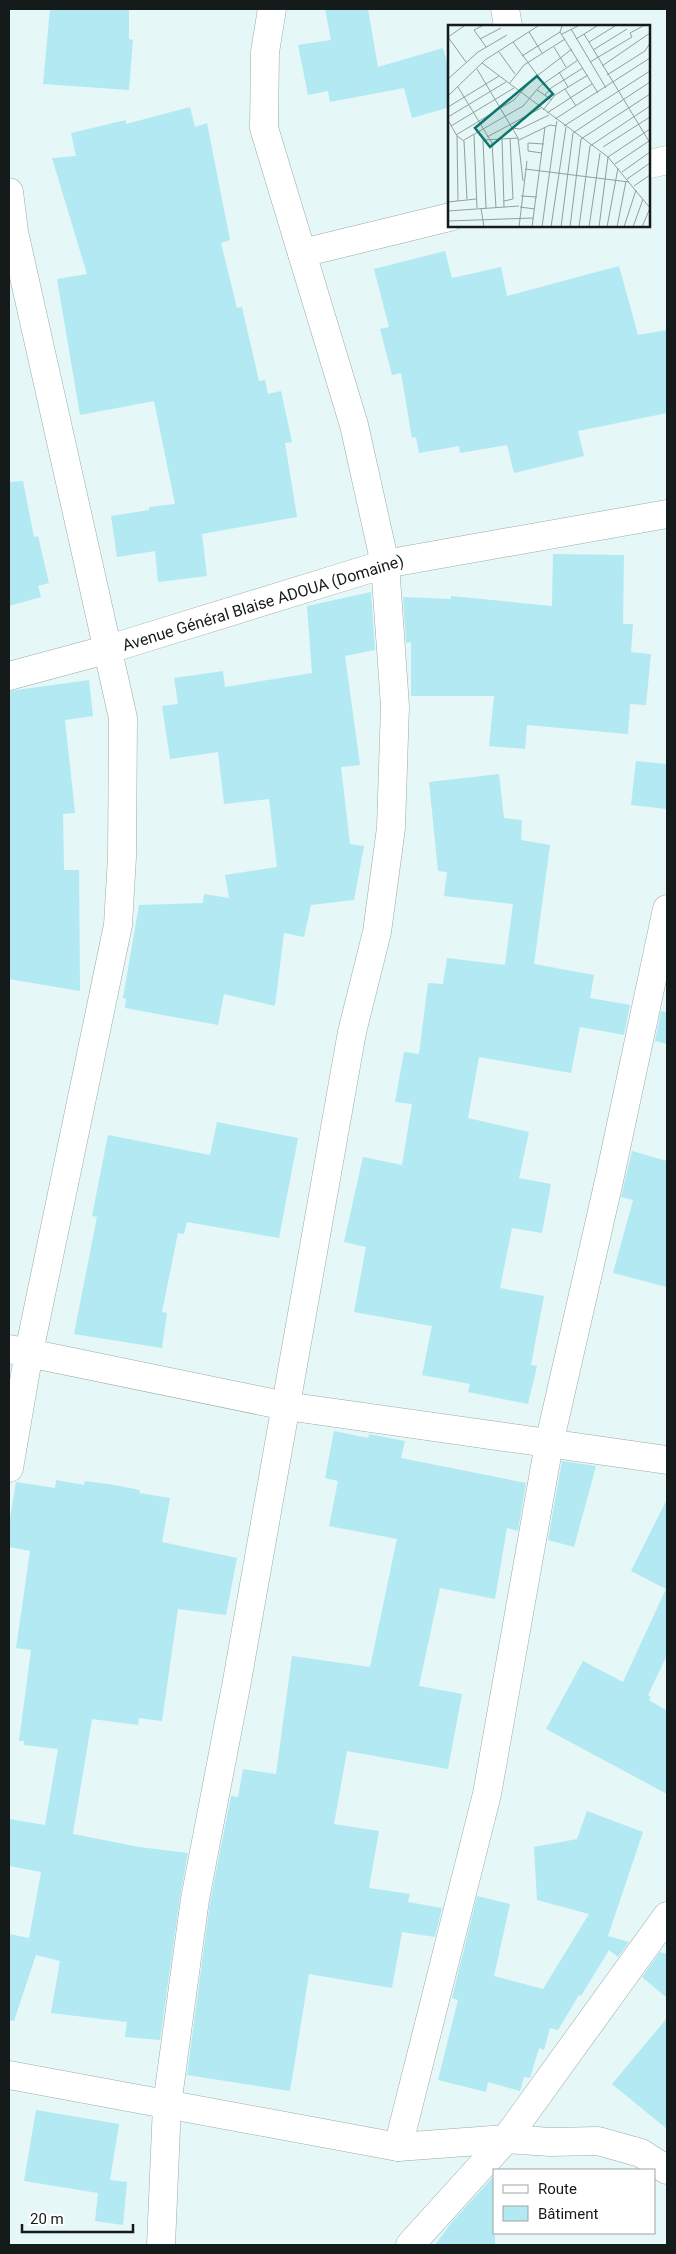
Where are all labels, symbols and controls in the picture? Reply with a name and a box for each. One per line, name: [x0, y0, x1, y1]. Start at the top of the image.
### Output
inset map: [448, 25, 651, 228]
street label: Avenue Général Blaise ADOUA (Domaine): [120, 551, 406, 655]
legend: [493, 2169, 656, 2234]
text: Route: [538, 2180, 577, 2198]
scale bar: [22, 2202, 134, 2234]
text: Bâtiment: [538, 2205, 598, 2223]
text: 20 m: [30, 2210, 64, 2228]

